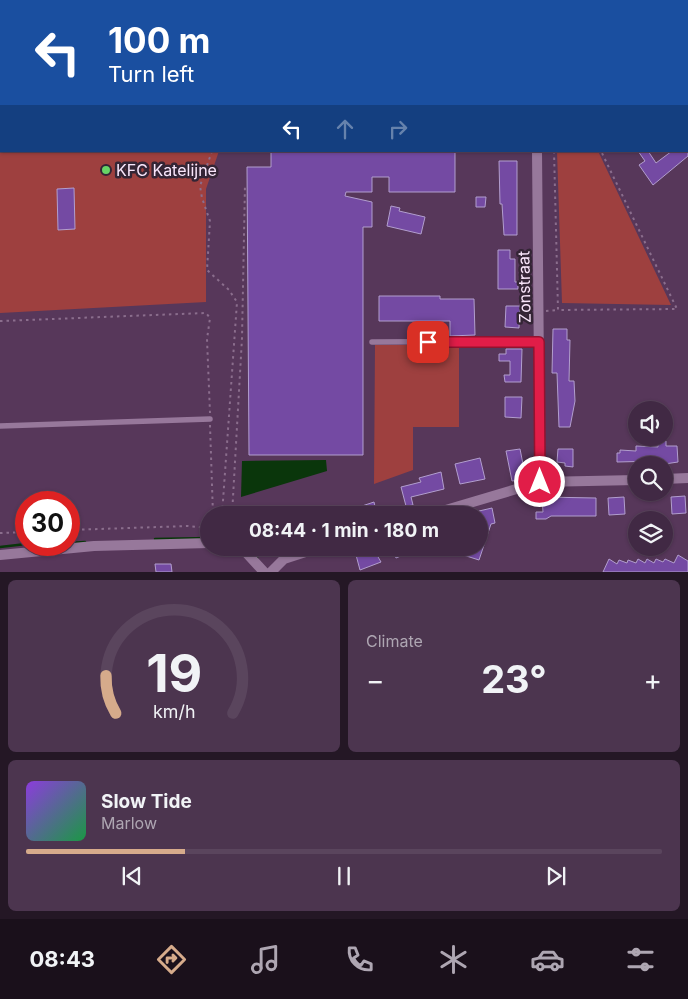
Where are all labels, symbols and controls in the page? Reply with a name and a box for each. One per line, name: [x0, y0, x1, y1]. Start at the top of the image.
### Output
text: 100 m: [108, 19, 211, 61]
icon: left: [25, 20, 90, 85]
text: Turn left: [108, 61, 194, 87]
icon: left: [278, 115, 306, 143]
icon: ahead: [331, 115, 359, 143]
icon: right: [384, 115, 412, 143]
place label: KFC Katelijne: [116, 160, 217, 180]
marker: KFC Katelijne: [100, 164, 112, 176]
street label: Zonstraat: [513, 251, 535, 323]
pin: [407, 321, 449, 363]
icon: arrive: [414, 328, 442, 356]
map controls: [628, 401, 673, 556]
button: sound: [628, 401, 673, 446]
position arrow: [513, 455, 565, 507]
button: search: [628, 456, 673, 501]
speed limit sign: 30: [15, 491, 80, 556]
button: layers: [628, 511, 673, 556]
text: 08:44 · 1 min · 180 m: [249, 519, 439, 542]
text: Climate: [366, 631, 423, 651]
text: 19: [146, 642, 202, 705]
text: 23°: [481, 656, 547, 702]
text: −: [366, 663, 385, 697]
text: +: [643, 663, 662, 697]
text: km/h: [153, 701, 195, 722]
text: Slow Tide: [101, 790, 192, 813]
text: Marlow: [101, 813, 157, 833]
icon: previous: [118, 862, 146, 890]
icon: pause: [330, 862, 358, 890]
icon: next: [542, 862, 570, 890]
icon: directions: [154, 942, 189, 977]
icon: music: [248, 942, 283, 977]
icon: phone: [342, 942, 377, 977]
icon: climate: [436, 942, 471, 977]
icon: car: [530, 942, 565, 977]
icon: filters: [623, 942, 658, 977]
text: 08:43: [29, 946, 95, 972]

